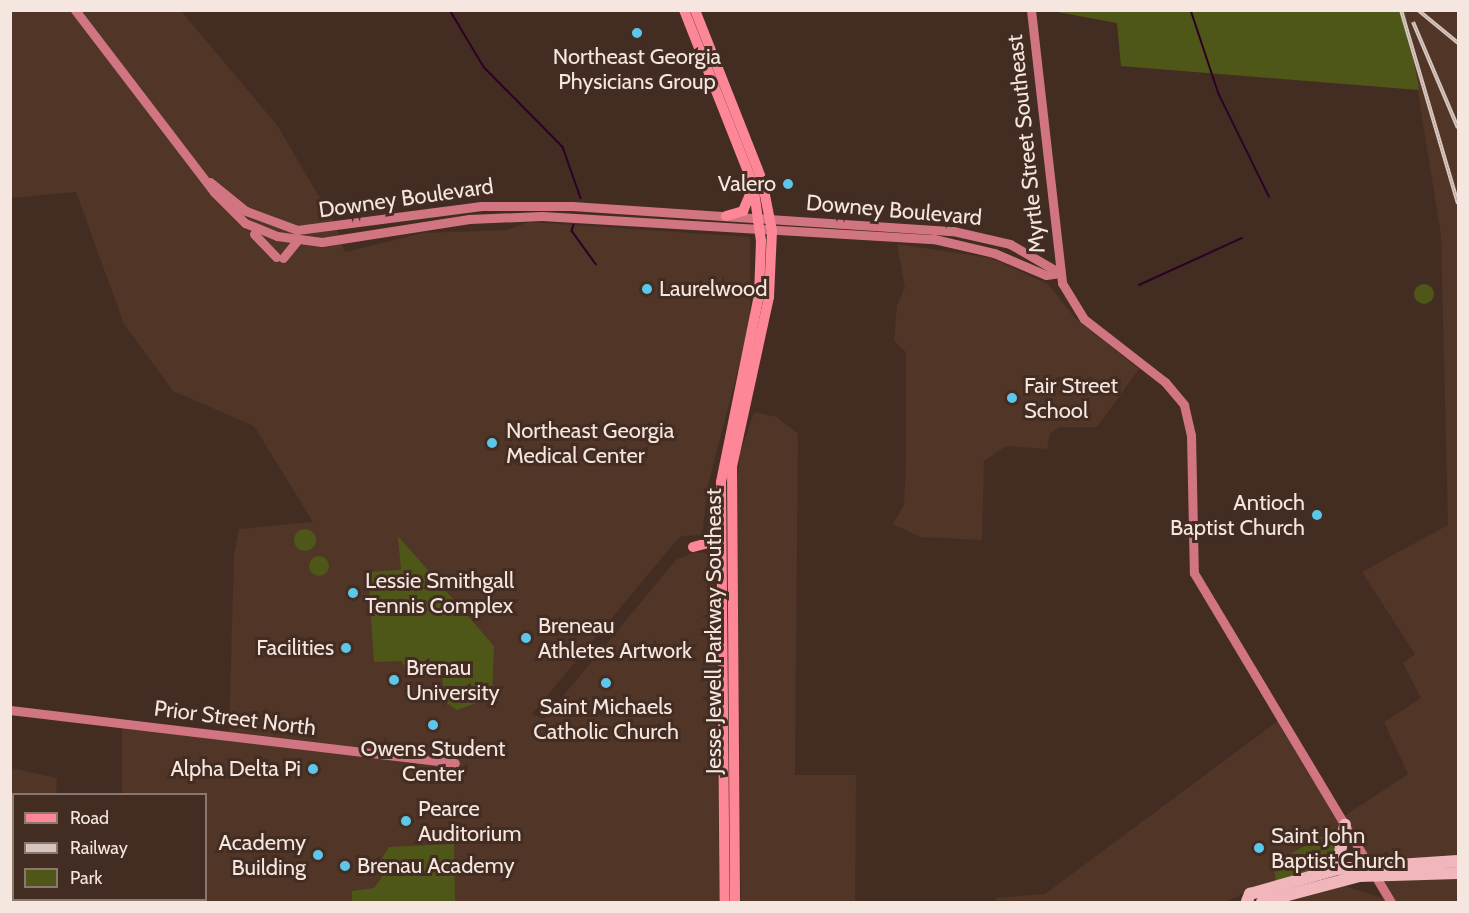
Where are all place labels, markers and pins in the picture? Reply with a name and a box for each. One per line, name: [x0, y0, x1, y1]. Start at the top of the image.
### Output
marker: Northeast Georgia Physicians Group: [630, 26, 644, 40]
place label: Northeast Georgia Physicians Group: [553, 43, 721, 94]
place label: Valero: [718, 171, 776, 197]
marker: Valero: [781, 177, 795, 191]
place label: Laurelwood: [659, 276, 767, 302]
marker: Laurelwood: [640, 282, 654, 296]
place label: Fair Street School: [1024, 372, 1118, 424]
marker: Fair Street School: [1005, 391, 1019, 405]
place label: Northeast Georgia Medical Center: [506, 417, 674, 469]
marker: Northeast Georgia Medical Center: [483, 434, 501, 452]
place label: Antioch Baptist Church: [1170, 489, 1305, 540]
marker: Antioch Baptist Church: [1310, 508, 1324, 522]
place label: Lessie Smithgall Tennis Complex: [365, 567, 514, 618]
marker: Lessie Smithgall Tennis Complex: [346, 586, 360, 600]
place label: Breneau Athletes Artwork: [538, 612, 692, 664]
marker: Breneau Athletes Artwork: [519, 631, 533, 645]
place label: Facilities: [256, 635, 334, 661]
marker: Facilities: [339, 641, 353, 655]
place label: Brenau University: [406, 654, 500, 706]
marker: Brenau University: [387, 673, 401, 687]
marker: Saint Michaels Catholic Church: [599, 676, 613, 690]
place label: Saint Michaels Catholic Church: [533, 693, 679, 744]
marker: Owens Student Center: [426, 718, 440, 732]
place label: Owens Student Center: [361, 735, 505, 786]
place label: Alpha Delta Pi: [170, 756, 301, 782]
marker: Alpha Delta Pi: [306, 762, 320, 776]
place label: Pearce Auditorium: [418, 795, 522, 846]
marker: Pearce Auditorium: [399, 814, 413, 828]
place label: Saint John Baptist Church: [1271, 822, 1406, 873]
place label: Academy Building: [219, 829, 306, 880]
marker: Saint John Baptist Church: [1252, 841, 1266, 855]
marker: Academy Building: [311, 848, 325, 862]
place label: Brenau Academy: [357, 853, 515, 879]
marker: Brenau Academy: [338, 859, 352, 873]

